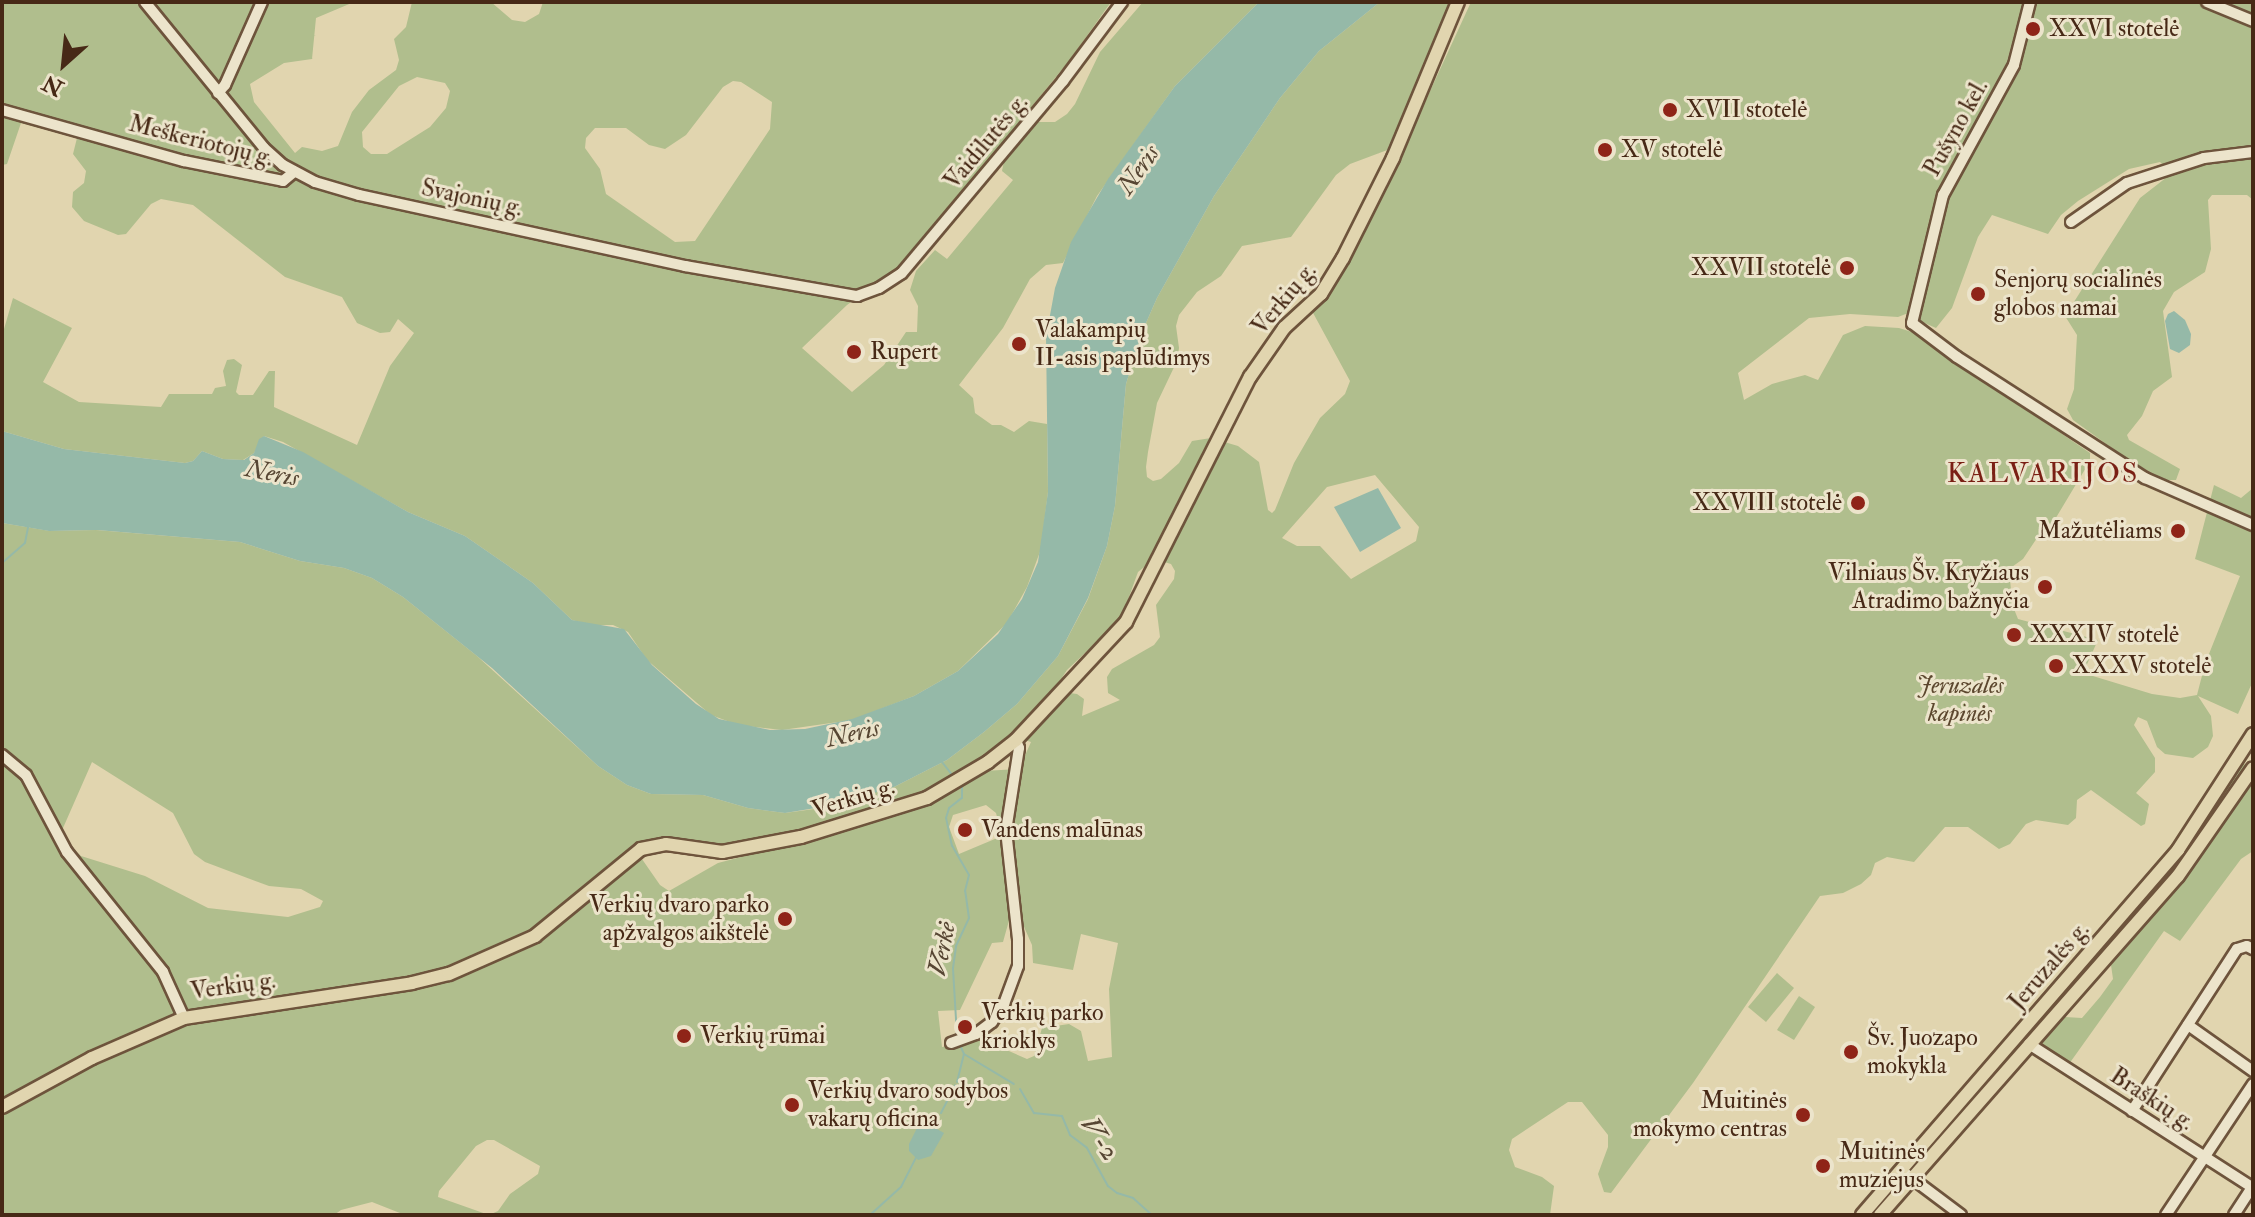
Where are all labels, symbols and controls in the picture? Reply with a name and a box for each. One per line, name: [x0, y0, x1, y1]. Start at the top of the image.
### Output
place label: XXVI stotelė: [2049, 15, 2179, 43]
marker: XXVI stotelė: [2024, 20, 2042, 38]
north arrow: [24, 24, 104, 104]
text: N: [38, 68, 68, 102]
street label: Pušyno kel.: [1918, 75, 1994, 181]
street label: Vaidilutės g.: [938, 89, 1034, 195]
place label: XVII stotelė: [1686, 96, 1807, 124]
marker: XVII stotelė: [1661, 101, 1679, 119]
street label: Meškeriotojų g.: [126, 109, 276, 173]
place label: XV stotelė: [1621, 136, 1723, 164]
water label: Neris: [1111, 139, 1167, 201]
marker: XV stotelė: [1596, 141, 1614, 159]
street label: Svajonių g.: [419, 173, 525, 223]
place label: XXVII stotelė: [1691, 254, 1831, 282]
street label: Verkių g.: [1246, 257, 1322, 341]
marker: XXVII stotelė: [1838, 259, 1856, 277]
place label: Senjorų socialinės globos namai: [1994, 266, 2162, 322]
marker: Senjorų socialinės globos namai: [1969, 285, 1987, 303]
place label: Valakampių II-asis paplūdimys: [1035, 316, 1210, 372]
marker: Valakampių II-asis paplūdimys: [1010, 335, 1028, 353]
place label: Rupert: [870, 338, 938, 366]
marker: Rupert: [845, 343, 863, 361]
water label: Neris: [243, 454, 301, 494]
district label: KALVARIJOS: [1947, 457, 2139, 491]
place label: XXVIII stotelė: [1692, 489, 1842, 517]
marker: XXVIII stotelė: [1849, 494, 1867, 512]
place label: Mažutėliams: [2038, 517, 2162, 545]
marker: Mažutėliams: [2169, 522, 2187, 540]
place label: Vilniaus Šv. Kryžiaus Atradimo bažnyčia: [1828, 559, 2029, 615]
marker: Vilniaus Šv. Kryžiaus Atradimo bažnyčia: [2036, 578, 2054, 596]
place label: XXXIV stotelė: [2030, 621, 2179, 649]
marker: XXXIV stotelė: [2005, 626, 2023, 644]
place label: XXXV stotelė: [2072, 652, 2211, 680]
marker: XXXV stotelė: [2047, 657, 2065, 675]
park label: Jeruzalės kapinės: [1916, 672, 2004, 728]
water label: Neris: [823, 713, 883, 755]
street label: Verkių g.: [808, 772, 898, 824]
place label: Vandens malūnas: [981, 816, 1143, 844]
marker: Vandens malūnas: [956, 821, 974, 839]
place label: Verkių dvaro parko apžvalgos aikštelė: [589, 891, 769, 947]
marker: Verkių dvaro parko apžvalgos aikštelė: [776, 910, 794, 928]
street label: Jeruzalės g.: [2003, 916, 2095, 1016]
water label: Verkė: [923, 919, 963, 979]
street label: Verkių g.: [189, 966, 277, 1006]
place label: Verkių parko krioklys: [981, 999, 1104, 1055]
marker: Verkių parko krioklys: [956, 1018, 974, 1036]
place label: Verkių rūmai: [700, 1022, 825, 1050]
place label: Šv. Juozapo mokykla: [1867, 1024, 1978, 1080]
marker: Verkių rūmai: [675, 1027, 693, 1045]
marker: Šv. Juozapo mokykla: [1842, 1043, 1860, 1061]
street label: Braškių g.: [2105, 1061, 2199, 1137]
place label: Verkių dvaro sodybos vakarų oficina: [808, 1077, 1008, 1133]
place label: Muitinės mokymo centras: [1633, 1087, 1787, 1143]
marker: Verkių dvaro sodybos vakarų oficina: [783, 1096, 801, 1114]
marker: Muitinės mokymo centras: [1794, 1106, 1812, 1124]
water label: V-2: [1073, 1111, 1125, 1167]
place label: Muitinės muziejus: [1839, 1138, 1925, 1194]
marker: Muitinės muziejus: [1814, 1157, 1832, 1175]

